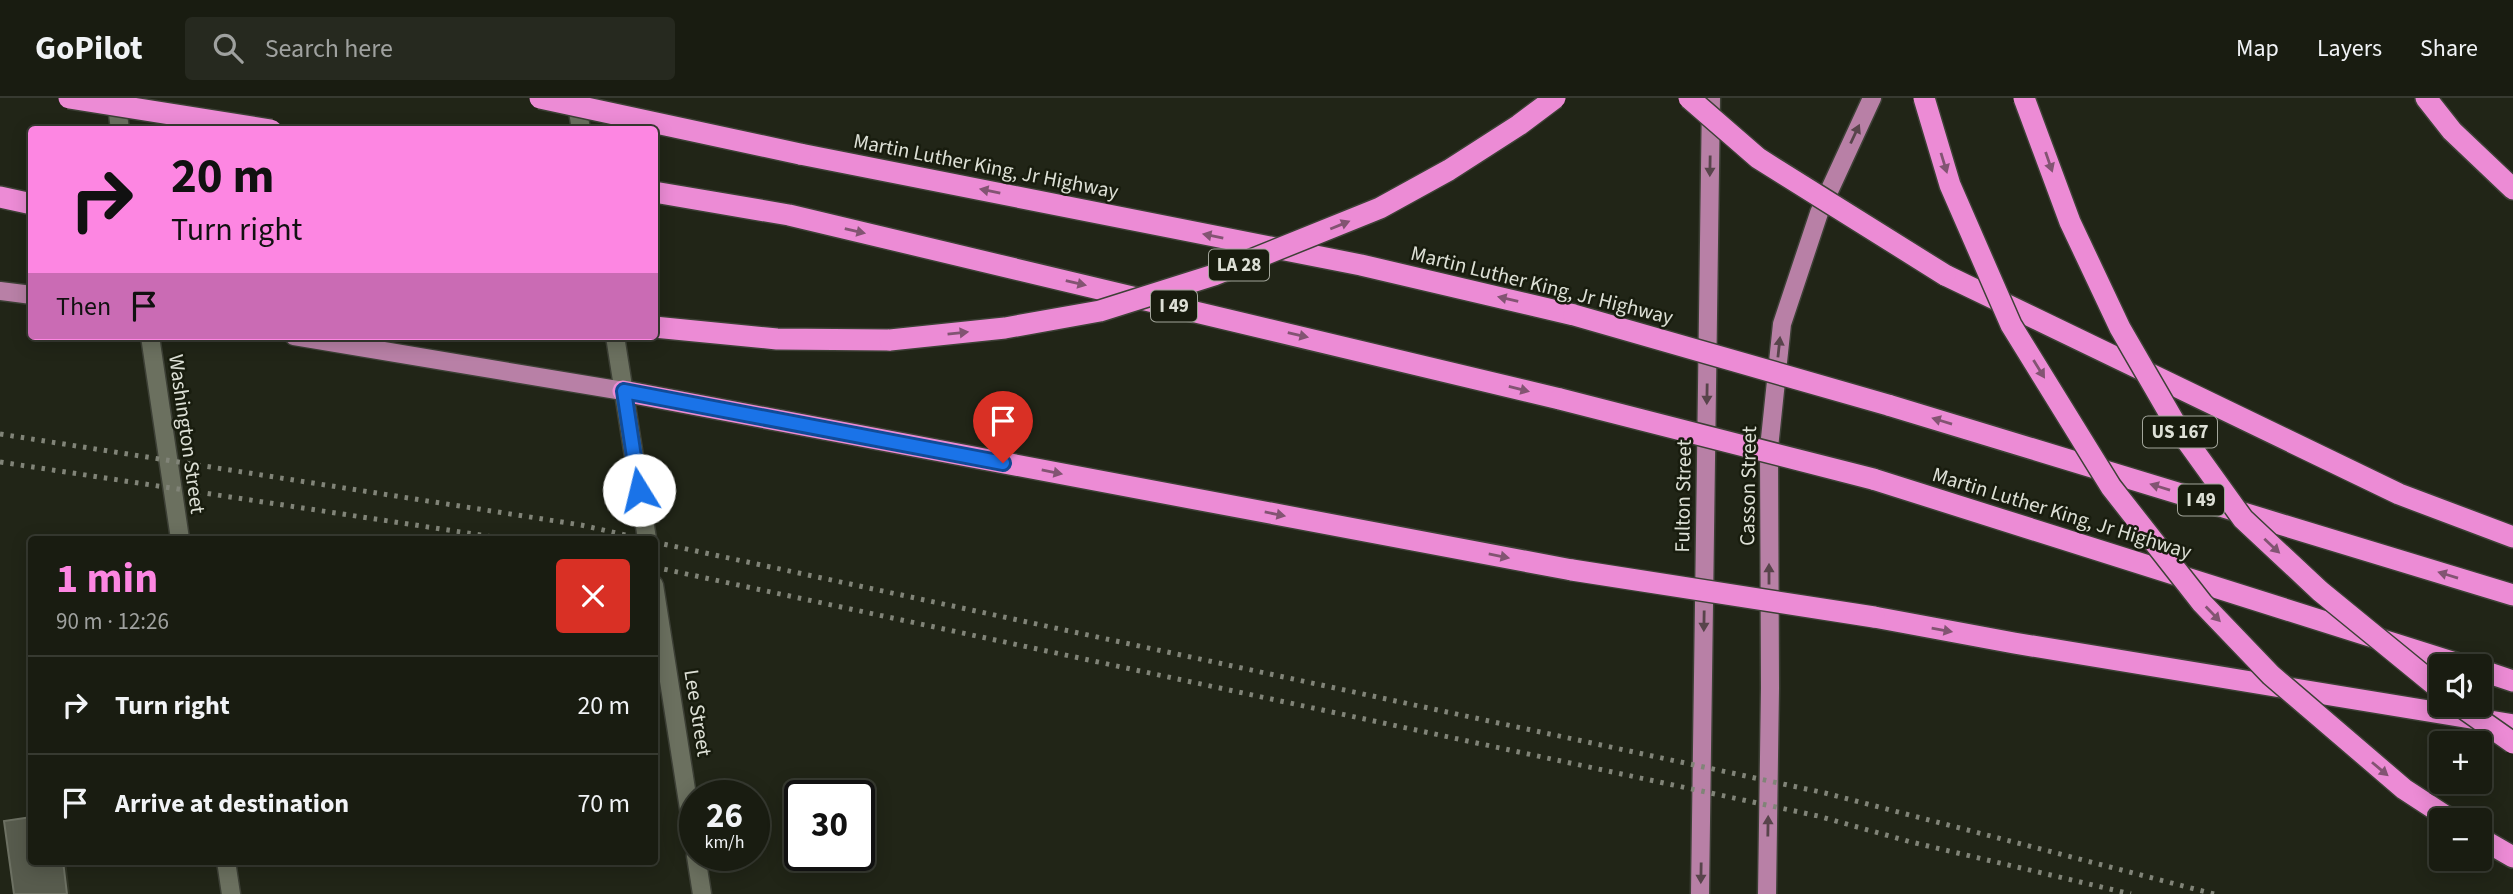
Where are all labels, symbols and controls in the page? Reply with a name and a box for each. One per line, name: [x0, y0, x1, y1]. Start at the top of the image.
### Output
search box: [185, 17, 675, 80]
text: GoPilot: [35, 25, 143, 72]
icon: search: [209, 29, 247, 67]
text: Search here: [265, 30, 393, 67]
text: Map: [2236, 31, 2279, 66]
text: Layers: [2317, 31, 2382, 66]
text: Share: [2420, 31, 2478, 66]
one-way arrow: [1850, 123, 1861, 144]
street label: Martin Luther King, Jr Highway: [851, 126, 1121, 206]
text: 20 m: [171, 142, 275, 212]
one-way arrow: [2043, 151, 2054, 172]
one-way arrow: [1939, 153, 1949, 174]
icon: right: [56, 154, 147, 245]
one-way arrow: [1704, 155, 1716, 177]
one-way arrow: [979, 186, 1001, 197]
text: Turn right: [171, 207, 302, 253]
one-way arrow: [1329, 219, 1350, 230]
one-way arrow: [844, 225, 866, 236]
one-way arrow: [1202, 230, 1224, 241]
street label: Martin Luther King, Jr Highway: [1408, 238, 1677, 332]
road number: LA 28: [1209, 250, 1269, 280]
one-way arrow: [1065, 278, 1087, 289]
icon: arrive: [125, 287, 163, 325]
text: Then: [56, 288, 111, 325]
road number: I 49: [1151, 290, 1197, 322]
one-way arrow: [1496, 294, 1518, 305]
one-way arrow: [947, 327, 969, 338]
one-way arrow: [1287, 330, 1309, 341]
one-way arrow: [1774, 336, 1785, 358]
street label: Washington Street: [161, 352, 213, 516]
one-way arrow: [2032, 360, 2045, 379]
one-way arrow: [1701, 383, 1713, 405]
one-way arrow: [1508, 384, 1530, 395]
pin: [973, 391, 1033, 463]
icon: arrive: [984, 402, 1022, 440]
one-way arrow: [1931, 416, 1952, 426]
road number: US 167: [2143, 416, 2217, 448]
street label: Casson Street: [1732, 426, 1764, 546]
street label: Fulton Street: [1667, 439, 1699, 553]
position arrow: [602, 453, 676, 527]
street label: Martin Luther King, Jr Highway: [1929, 459, 2195, 567]
one-way arrow: [1041, 467, 1063, 478]
one-way arrow: [2149, 482, 2170, 492]
road number: I 49: [2178, 484, 2224, 516]
one-way arrow: [1264, 509, 1286, 520]
one-way arrow: [2263, 538, 2281, 554]
text: 1 min: [56, 549, 158, 609]
one-way arrow: [1488, 551, 1510, 562]
button: close: [556, 559, 630, 633]
one-way arrow: [1763, 563, 1775, 585]
one-way arrow: [2437, 569, 2458, 579]
text: 90 m · 12:26: [56, 605, 169, 638]
one-way arrow: [2204, 605, 2220, 622]
one-way arrow: [1698, 610, 1710, 632]
one-way arrow: [1931, 625, 1953, 636]
map controls: [2429, 654, 2492, 871]
button: sound: [2429, 654, 2492, 717]
street label: Lee Street: [676, 667, 720, 759]
icon: right: [56, 686, 94, 724]
text: Turn right: [115, 687, 230, 724]
text: 20 m: [577, 687, 630, 724]
button: +: [2429, 731, 2492, 794]
one-way arrow: [2371, 761, 2388, 776]
speed limit sign: 30: [784, 780, 875, 871]
icon: arrive: [56, 784, 94, 822]
text: Arrive at destination: [115, 785, 349, 822]
text: 70 m: [577, 785, 630, 822]
text: 26: [706, 791, 743, 841]
button: −: [2429, 808, 2492, 871]
one-way arrow: [1762, 815, 1774, 837]
text: km/h: [705, 830, 744, 855]
one-way arrow: [1695, 862, 1706, 884]

